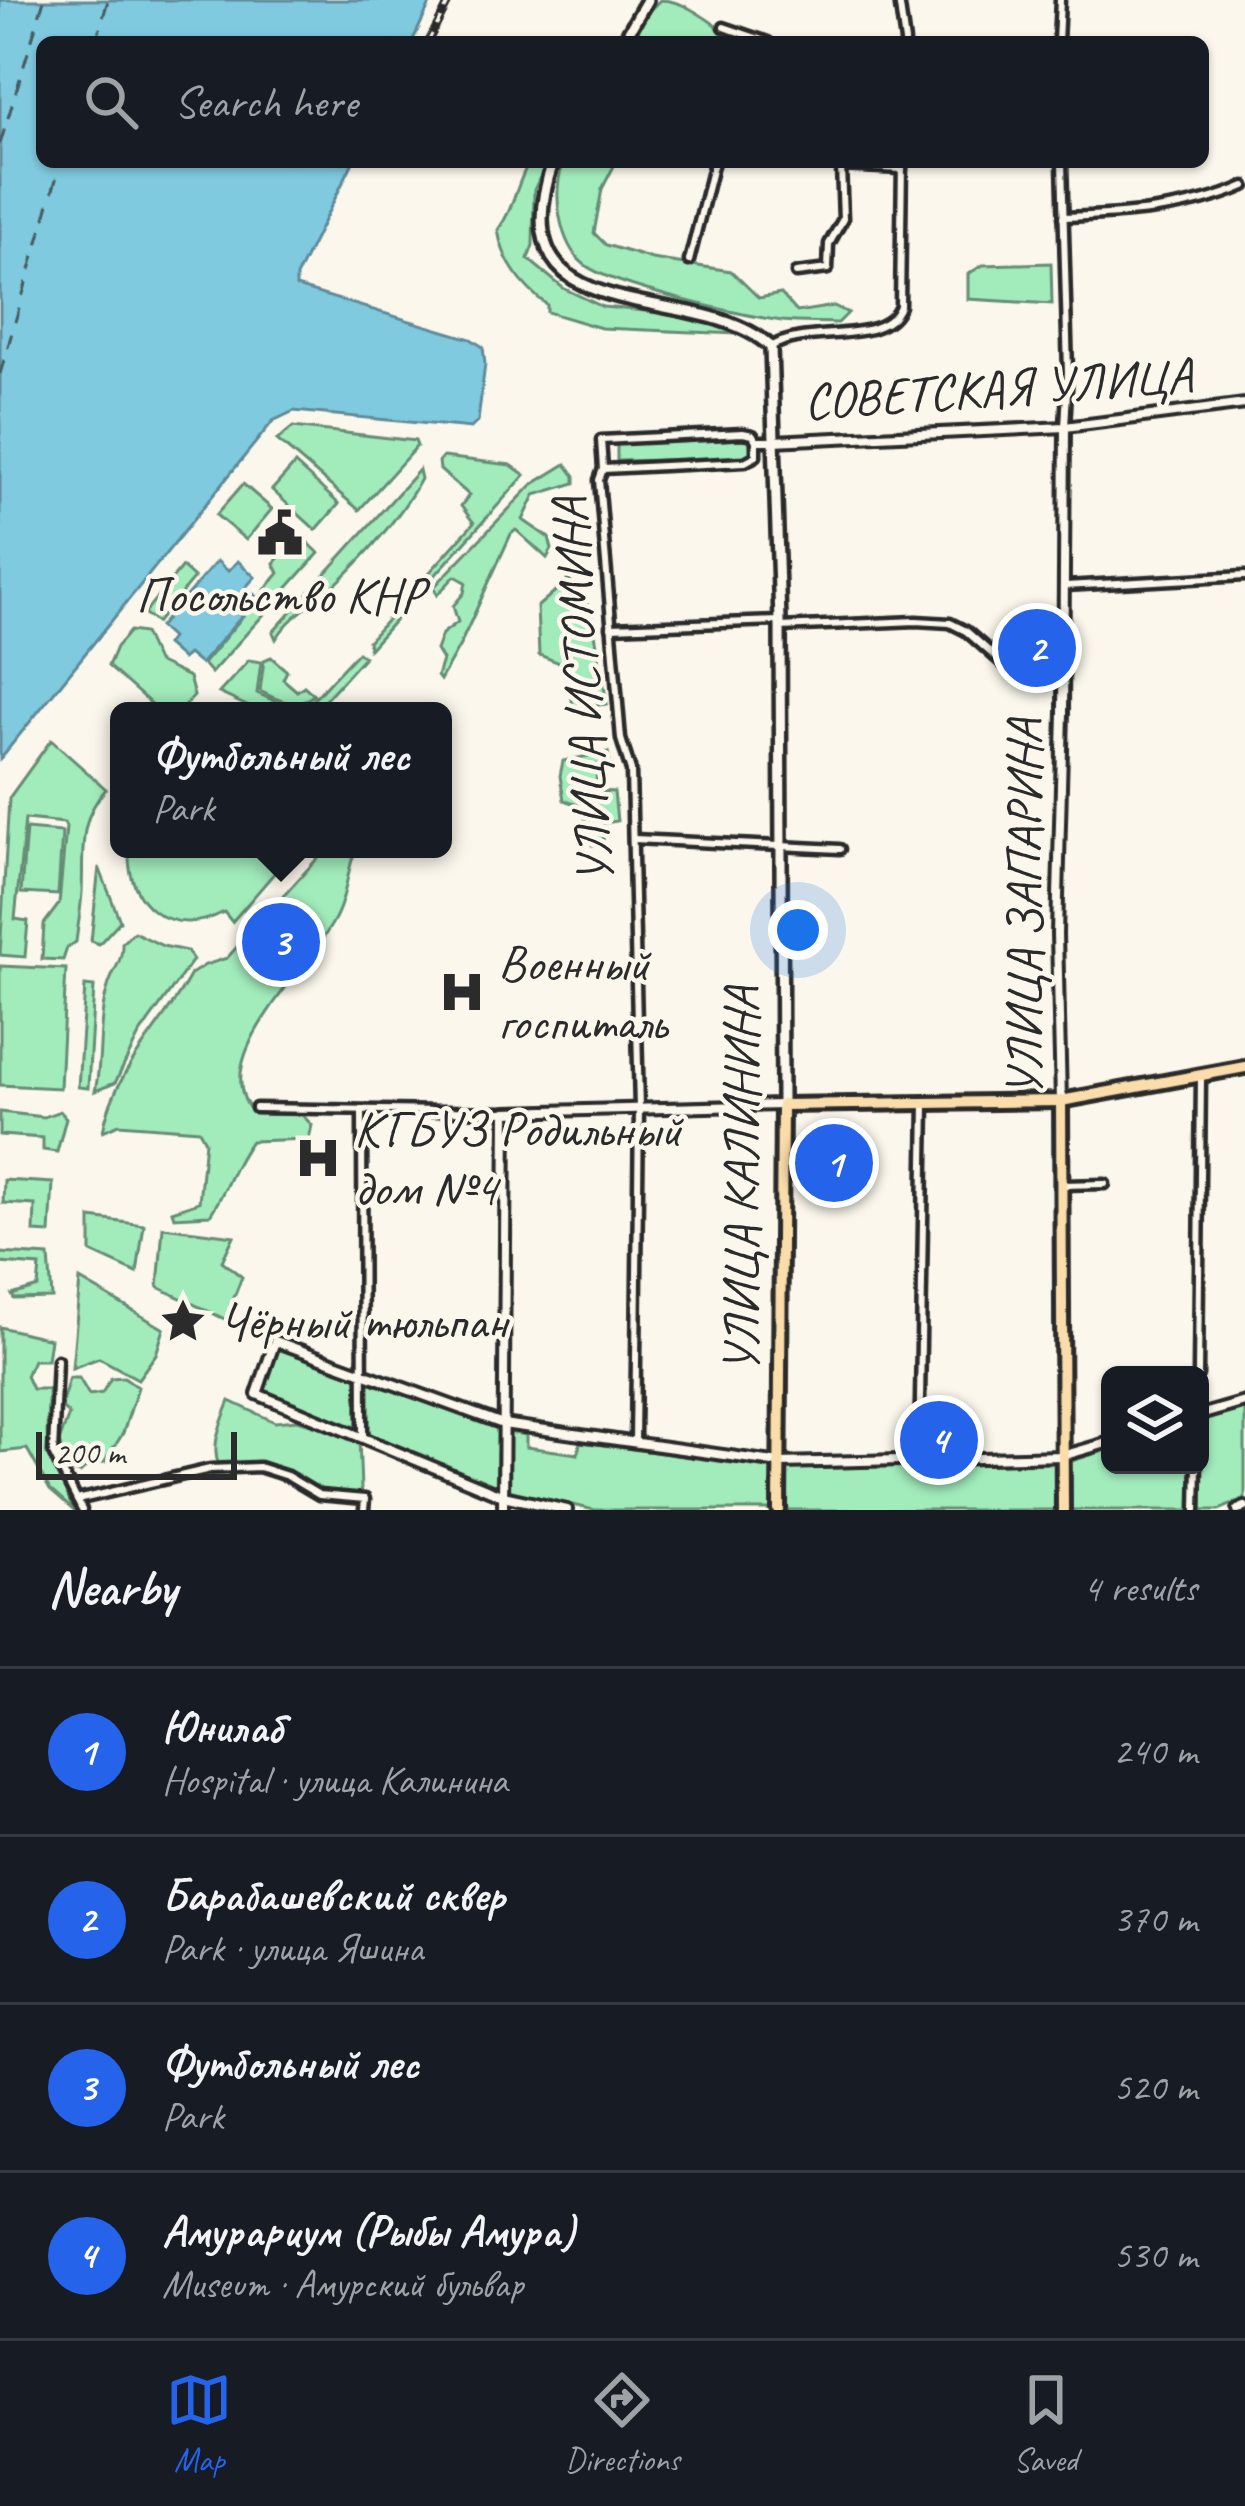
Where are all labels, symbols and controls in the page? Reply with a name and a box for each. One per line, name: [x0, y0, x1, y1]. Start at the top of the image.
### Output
search box: [36, 36, 1209, 168]
icon: search: [78, 69, 144, 135]
text: Search here: [174, 74, 357, 131]
street label: СОВЕТСКАЯ УЛИЦА: [802, 342, 1197, 433]
street label: УЛИЦА ИСТОМИНА: [536, 494, 627, 886]
public building icon: Посольство КНР: [255, 508, 305, 558]
place label: Посольство КНР: [136, 563, 431, 627]
pin: 2: [998, 603, 1076, 693]
popup: [110, 702, 452, 858]
street label: УЛИЦА ЗАПАРИНА: [992, 717, 1056, 1097]
text: Футбольный лес: [153, 727, 409, 784]
text: Park: [153, 784, 215, 833]
pin: 3: [242, 897, 320, 987]
your location: [768, 900, 828, 960]
place label: Военный госпиталь: [498, 931, 670, 1054]
hospital icon: Военный госпиталь: [437, 967, 487, 1017]
street label: УЛИЦА КАЛИНИНА: [709, 985, 773, 1373]
place label: КГБУЗ Родильный дом №4: [354, 1097, 684, 1220]
pin: 1: [795, 1118, 873, 1208]
hospital icon: КГБУЗ Родильный дом №4: [293, 1133, 343, 1183]
place label: Чёрный тюльпан: [219, 1289, 511, 1353]
place icon: Чёрный тюльпан: [158, 1296, 208, 1346]
map controls: [1101, 1366, 1209, 1474]
button: layers: [1101, 1366, 1209, 1474]
pin: 4: [900, 1395, 978, 1485]
scale bar: [36, 1426, 237, 1479]
text: 200 m: [54, 1432, 125, 1474]
text: Nearby: [48, 1556, 176, 1620]
text: 4 results: [1083, 1564, 1197, 1613]
text: Юнилаб: [162, 1699, 282, 1756]
text: 1: [78, 1727, 96, 1776]
text: 240 m: [1113, 1727, 1197, 1776]
text: Hospital · улица Калинина: [162, 1756, 508, 1805]
text: Барабашевский сквер: [162, 1867, 504, 1924]
text: 2: [78, 1895, 96, 1944]
text: 370 m: [1113, 1895, 1197, 1944]
text: Park · улица Яшина: [162, 1924, 423, 1973]
text: Футбольный лес: [162, 2035, 419, 2092]
text: 3: [78, 2063, 96, 2112]
text: 520 m: [1113, 2063, 1197, 2112]
text: Park: [162, 2092, 224, 2141]
text: Амурариум (Рыбы Амура): [162, 2203, 575, 2260]
text: 4: [78, 2231, 96, 2280]
text: 530 m: [1113, 2231, 1197, 2280]
text: Museum · Амурский бульвар: [162, 2260, 523, 2309]
tab: Map: [166, 2367, 232, 2481]
tab: Directions: [565, 2367, 680, 2481]
tab: Saved: [1013, 2367, 1079, 2481]

